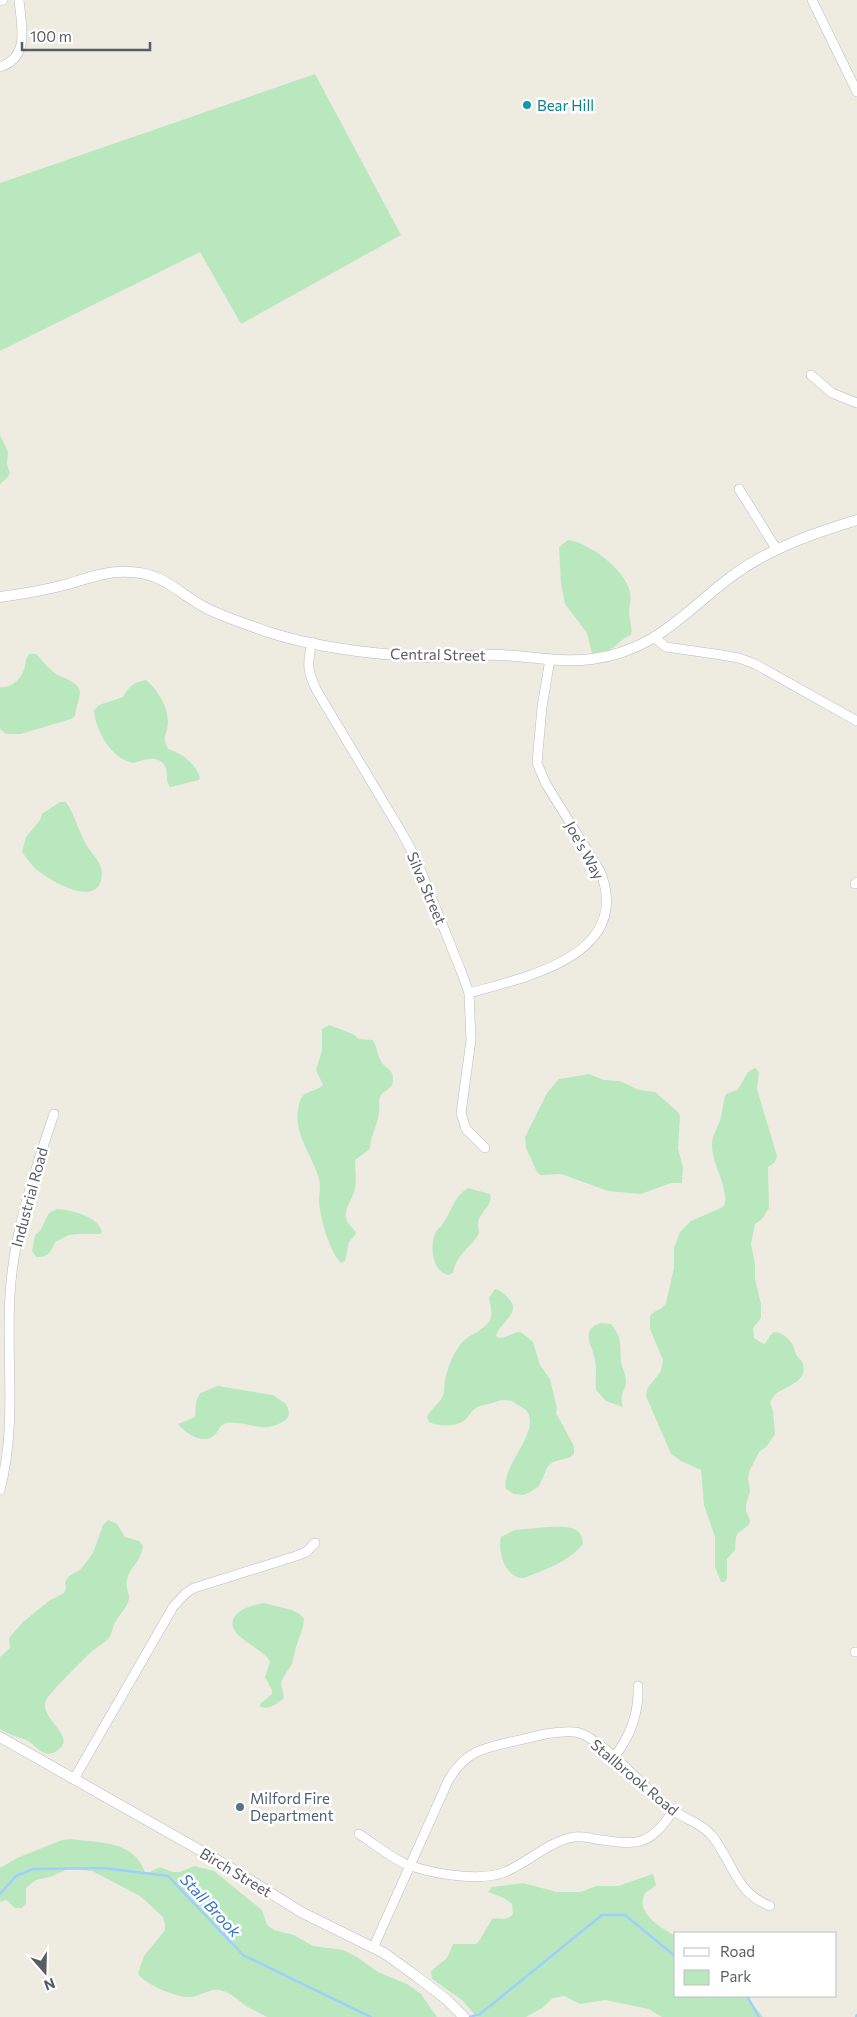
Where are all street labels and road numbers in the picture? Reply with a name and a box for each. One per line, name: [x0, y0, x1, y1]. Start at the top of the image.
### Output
street label: Central Street: [390, 644, 486, 664]
street label: Joe's Way: [562, 818, 608, 883]
street label: Silva Street: [404, 849, 450, 927]
street label: Industrial Road: [7, 1145, 51, 1249]
street label: Stallbrook Road: [588, 1735, 682, 1819]
street label: Birch Street: [197, 1844, 275, 1900]

